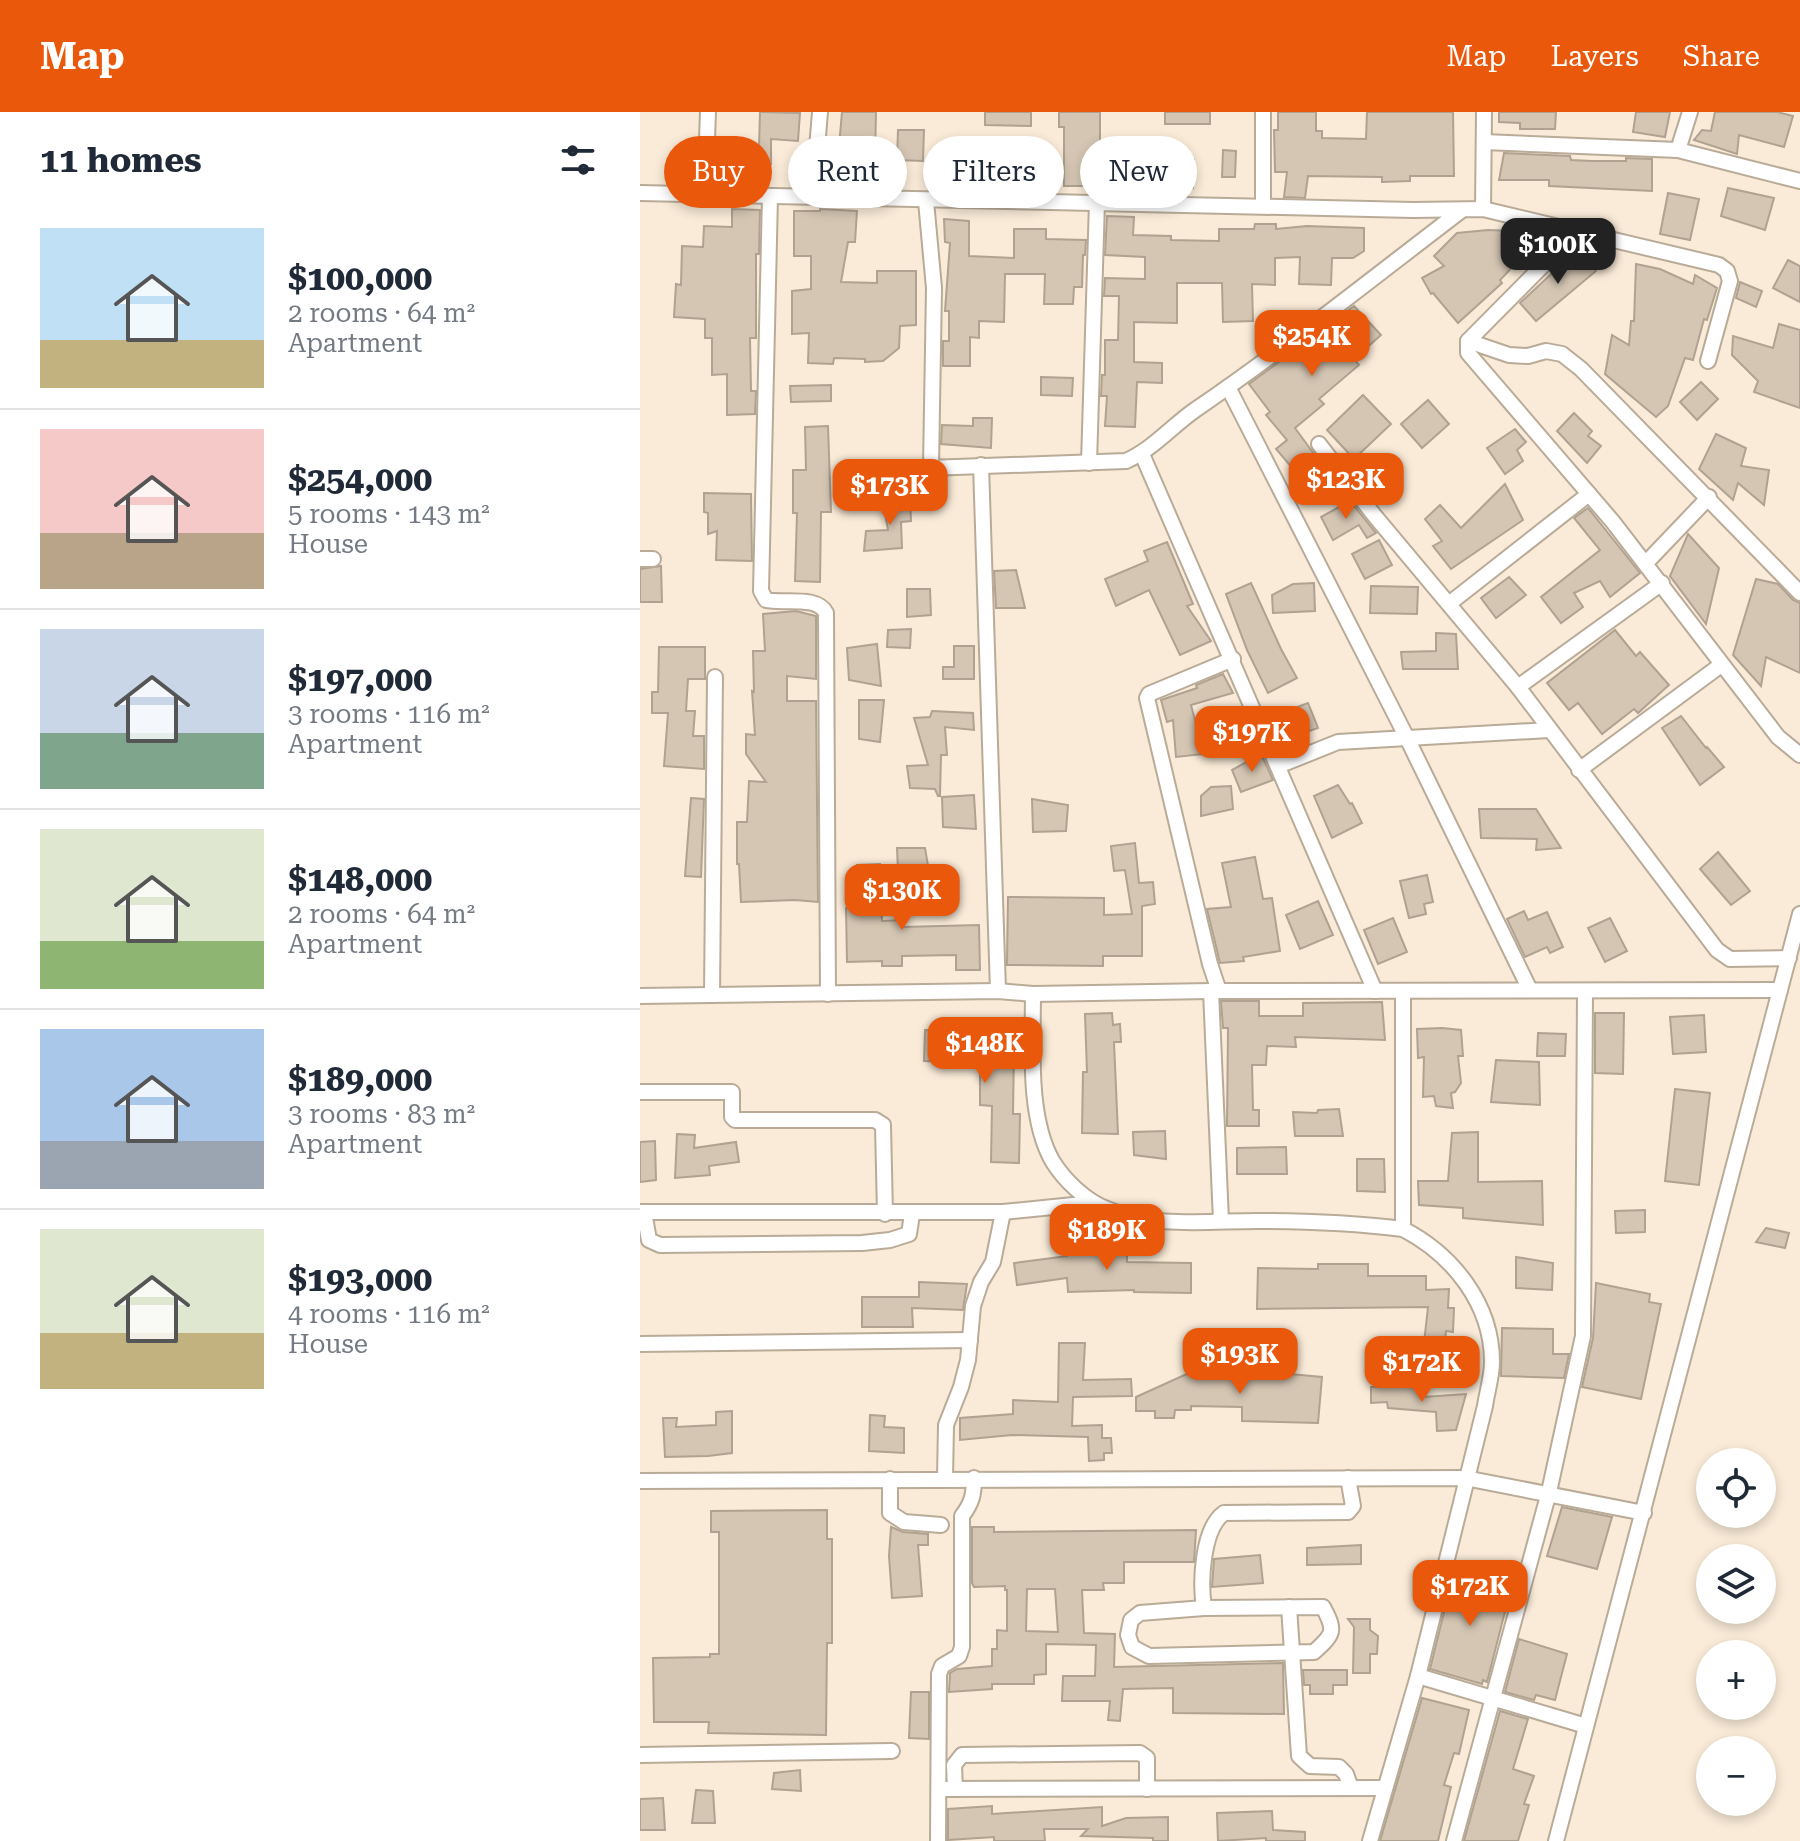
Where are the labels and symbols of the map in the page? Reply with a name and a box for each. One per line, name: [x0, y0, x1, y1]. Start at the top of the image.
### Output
pin: $100K: [1502, 218, 1614, 286]
pin: $254K: [1256, 310, 1368, 378]
pin: $123K: [1290, 453, 1402, 521]
pin: $173K: [834, 459, 946, 527]
pin: $197K: [1196, 706, 1308, 774]
pin: $130K: [846, 864, 958, 932]
pin: $148K: [929, 1017, 1041, 1085]
pin: $189K: [1051, 1204, 1163, 1272]
pin: $193K: [1184, 1328, 1296, 1396]
pin: $172K: [1366, 1336, 1478, 1404]
pin: $172K: [1414, 1560, 1526, 1628]

